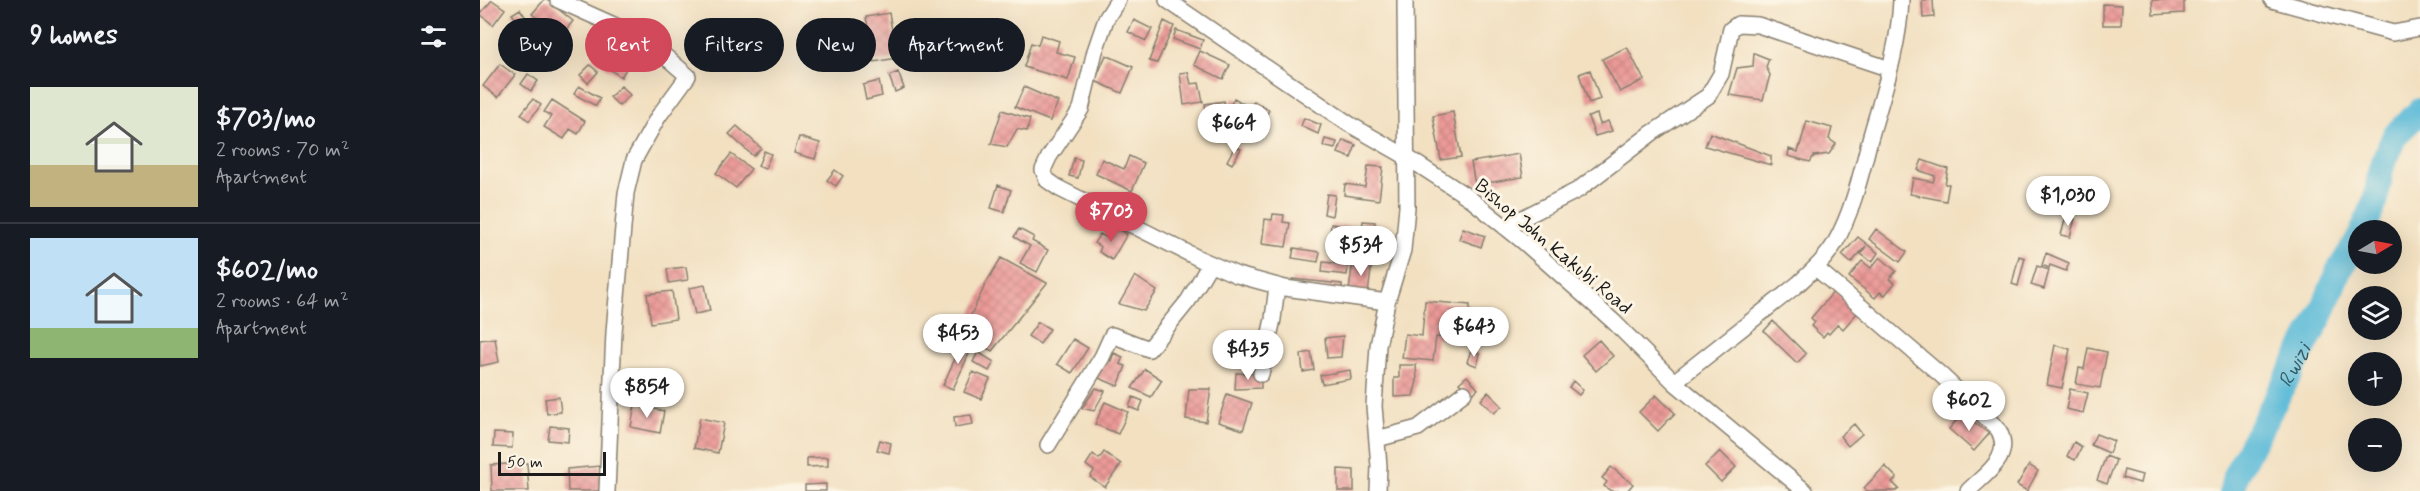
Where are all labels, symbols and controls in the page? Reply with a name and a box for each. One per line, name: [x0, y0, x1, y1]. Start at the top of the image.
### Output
chip: Buy: [498, 18, 573, 72]
chip: Rent: [585, 18, 672, 72]
chip: Filters: [684, 18, 784, 72]
chip: New: [796, 18, 876, 72]
chip: Apartment: [888, 18, 1025, 72]
text: 9 homes: [30, 19, 118, 53]
icon: filters: [417, 20, 450, 53]
text: $703/mo: [216, 103, 316, 137]
pin: $664: [1198, 104, 1270, 155]
text: $664: [1212, 110, 1256, 137]
icon: home: [78, 111, 150, 183]
text: 2 rooms · 70 m²: [216, 137, 350, 164]
text: Apartment: [216, 164, 307, 191]
street label: Bishop John Kakubi Road: [1468, 173, 1638, 321]
pin: $1,030: [2019, 176, 2117, 227]
text: $1,030: [2040, 182, 2096, 209]
pin: $703: [1075, 192, 1147, 243]
text: $703: [1089, 198, 1133, 225]
north arrow: [2348, 220, 2402, 274]
map controls: [2348, 220, 2402, 472]
pin: $534: [1325, 226, 1397, 277]
text: $534: [1339, 232, 1383, 259]
text: $602/mo: [216, 254, 318, 288]
icon: home: [78, 262, 150, 334]
button: layers: [2348, 286, 2402, 340]
text: 2 rooms · 64 m²: [216, 288, 349, 315]
pin: $643: [1438, 307, 1510, 358]
text: $643: [1453, 313, 1495, 340]
pin: $453: [922, 314, 994, 365]
text: Apartment: [216, 315, 307, 342]
text: $453: [937, 320, 979, 347]
pin: $435: [1212, 330, 1284, 381]
text: $435: [1227, 336, 1270, 363]
water label: Rwizi: [2272, 337, 2319, 393]
button: +: [2348, 352, 2402, 406]
pin: $854: [611, 368, 683, 419]
text: $854: [624, 374, 670, 401]
pin: $602: [1933, 381, 2005, 432]
text: $602: [1946, 387, 1992, 414]
button: −: [2348, 418, 2402, 472]
scale bar: [498, 449, 606, 476]
text: 50 m: [507, 452, 543, 473]

